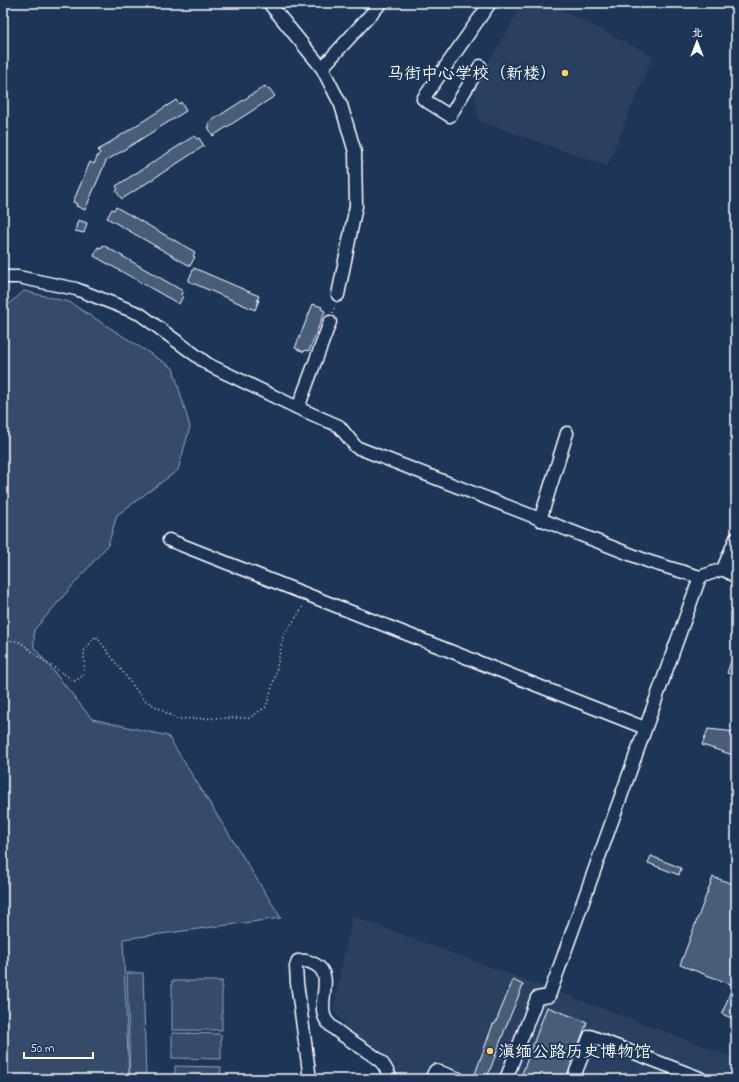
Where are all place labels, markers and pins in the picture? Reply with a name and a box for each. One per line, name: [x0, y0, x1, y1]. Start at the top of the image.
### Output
place label: 马街中心学校（新楼）: [387, 62, 557, 87]
marker: 马街中心学校（新楼）: [560, 68, 570, 78]
place label: 滇缅公路历史博物馆: [498, 1040, 651, 1065]
marker: 滇缅公路历史博物馆: [485, 1046, 495, 1056]

